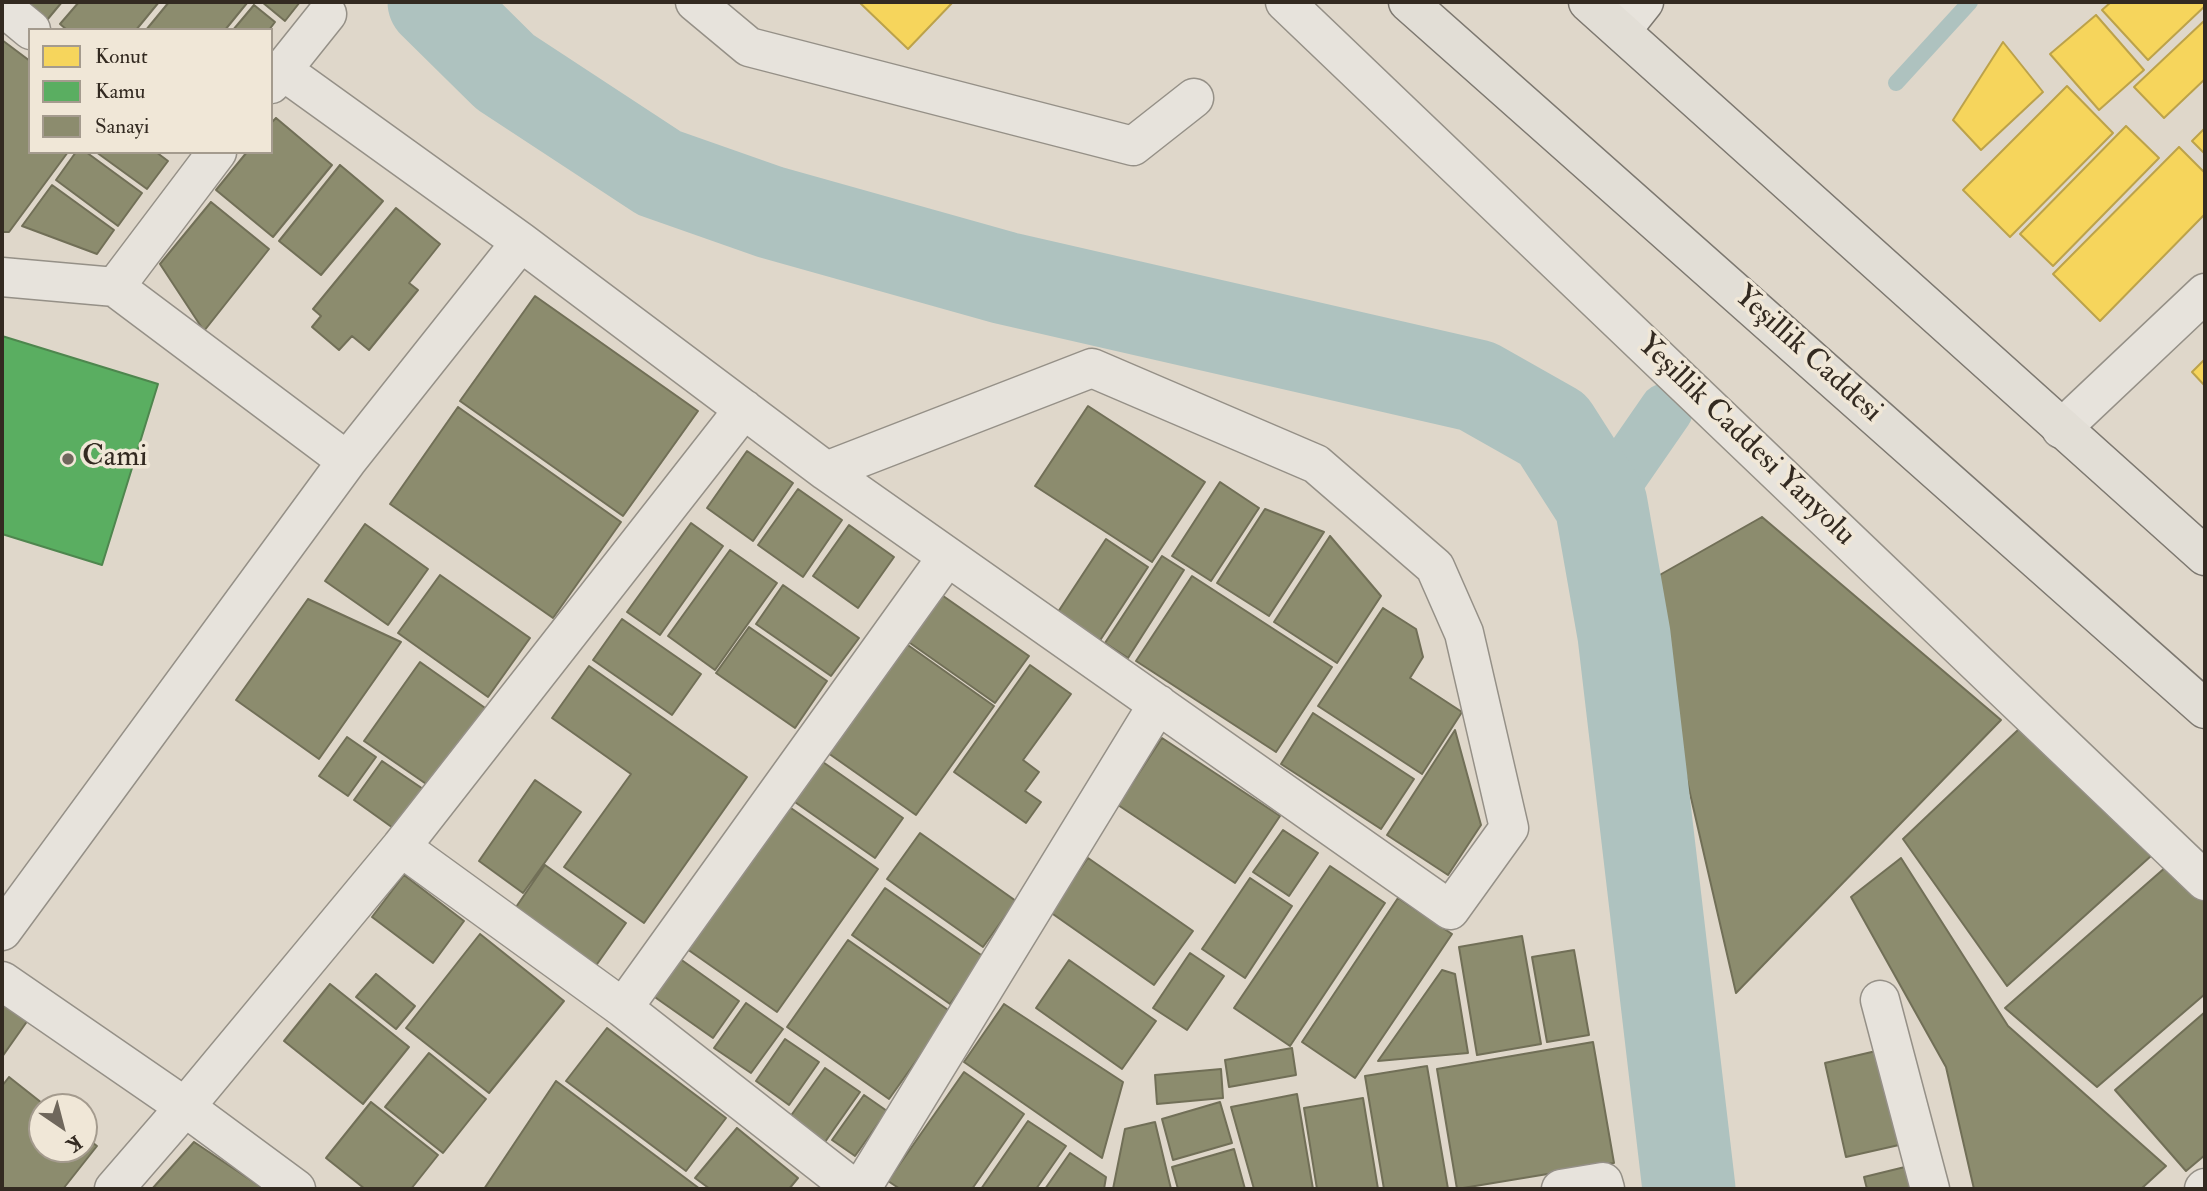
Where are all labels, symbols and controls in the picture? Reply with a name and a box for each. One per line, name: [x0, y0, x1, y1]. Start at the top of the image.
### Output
legend: [28, 28, 273, 154]
text: Konut: [95, 43, 148, 70]
text: Kamu: [95, 78, 145, 105]
text: Sanayi: [95, 113, 149, 140]
street label: Yeşillik Caddesi: [1725, 279, 1889, 431]
street label: Yeşillik Caddesi Yanyolu: [1628, 328, 1862, 554]
place label: Cami: [82, 441, 147, 477]
marker: Cami: [60, 451, 76, 467]
north arrow: [28, 1093, 98, 1163]
text: K: [62, 1130, 86, 1157]

